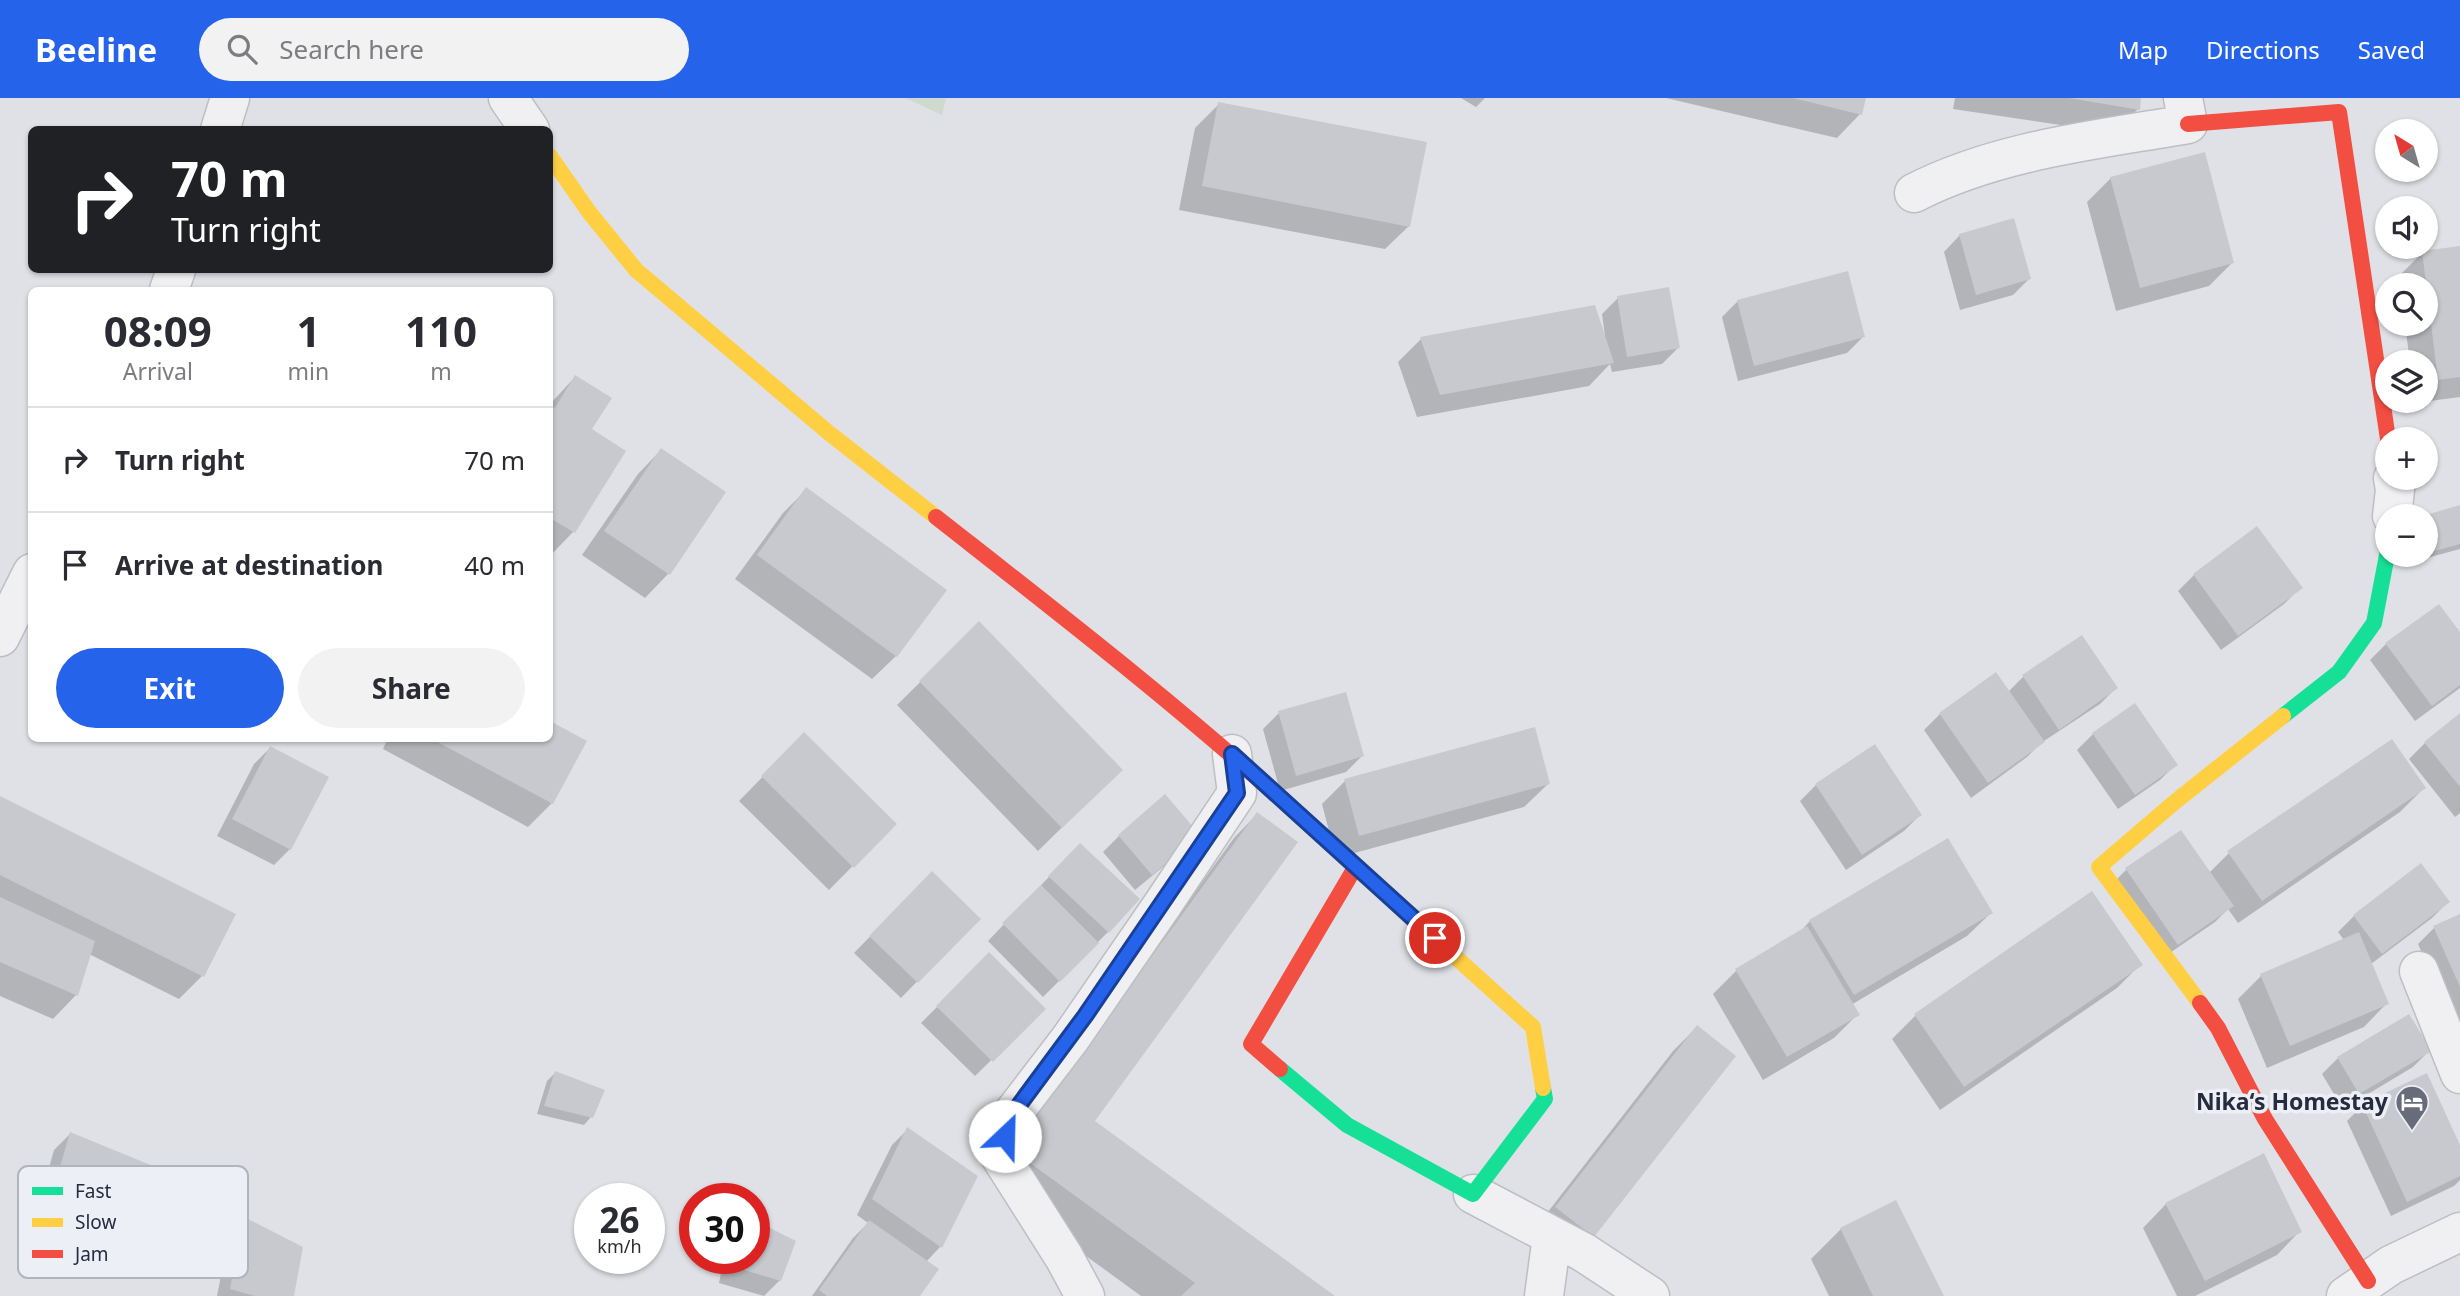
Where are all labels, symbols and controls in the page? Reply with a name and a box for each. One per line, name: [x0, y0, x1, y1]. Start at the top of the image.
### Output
search box: [199, 18, 689, 81]
text: Beeline: [35, 27, 157, 72]
icon: search: [223, 30, 261, 68]
text: Search here: [279, 31, 424, 67]
text: Map: [2118, 33, 2168, 66]
text: Directions: [2206, 33, 2320, 66]
text: Saved: [2358, 33, 2425, 66]
north arrow: [2375, 119, 2438, 182]
map controls: [2375, 119, 2438, 567]
text: 70 m: [171, 145, 288, 211]
icon: right: [56, 154, 147, 245]
button: sound: [2375, 196, 2438, 259]
text: Turn right: [171, 208, 321, 251]
button: search: [2375, 273, 2438, 336]
text: 08:09: [104, 302, 212, 359]
text: 1: [296, 302, 320, 359]
text: 110: [405, 302, 477, 359]
button: layers: [2375, 350, 2438, 413]
text: Arrival: [123, 355, 193, 387]
text: min: [288, 355, 329, 387]
text: m: [430, 355, 452, 387]
button: +: [2375, 427, 2438, 490]
icon: right: [56, 441, 94, 479]
text: Turn right: [115, 442, 245, 478]
text: 70 m: [464, 442, 525, 478]
button: −: [2375, 504, 2438, 567]
icon: arrive: [56, 546, 94, 584]
text: Arrive at destination: [115, 547, 384, 583]
text: 40 m: [464, 547, 525, 583]
button: Exit: [56, 648, 284, 728]
button: Share: [298, 648, 525, 728]
pin: [1405, 908, 1465, 968]
icon: arrive: [1416, 919, 1454, 957]
hotel icon: Nika‘s Homestay: [2393, 1083, 2431, 1132]
place label: Nika‘s Homestay: [2196, 1085, 2389, 1117]
position arrow: [968, 1099, 1042, 1173]
legend: [18, 1166, 248, 1278]
text: Fast: [75, 1178, 112, 1204]
speed limit sign: 30: [679, 1183, 770, 1274]
text: 26: [599, 1196, 640, 1243]
text: Slow: [75, 1209, 116, 1235]
text: km/h: [597, 1234, 642, 1258]
text: Jam: [73, 1241, 109, 1267]

